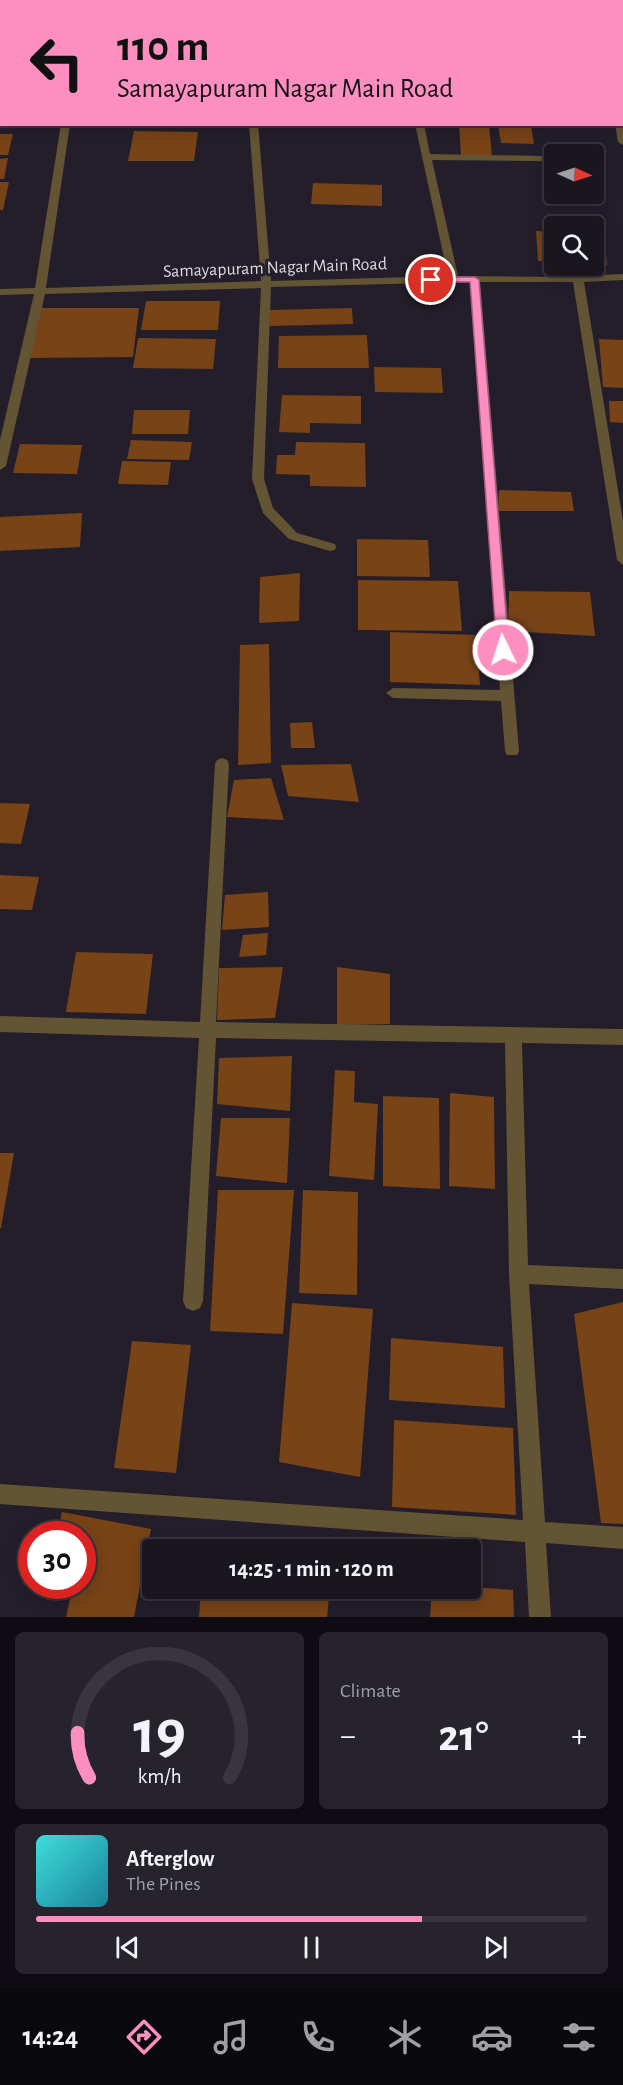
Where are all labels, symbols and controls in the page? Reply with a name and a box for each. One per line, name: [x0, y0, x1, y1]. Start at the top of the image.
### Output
icon: left: [18, 24, 96, 102]
text: 110 m: [117, 26, 209, 68]
text: Samayapuram Nagar Main Road: [117, 75, 453, 102]
north arrow: [544, 144, 604, 204]
map controls: [544, 144, 604, 276]
button: search: [544, 216, 604, 276]
pin: [405, 254, 456, 305]
street label: Samayapuram Nagar Main Road: [163, 255, 387, 281]
icon: arrive: [414, 263, 447, 296]
position arrow: [471, 618, 535, 682]
speed limit sign: 30: [18, 1521, 96, 1599]
text: 14:25 · 1 min · 120 m: [229, 1558, 394, 1580]
text: Climate: [340, 1681, 401, 1701]
text: 19: [133, 1702, 186, 1764]
text: 21°: [438, 1714, 489, 1759]
text: −: [340, 1720, 356, 1753]
text: +: [571, 1720, 587, 1753]
text: km/h: [137, 1766, 182, 1787]
text: Afterglow: [126, 1848, 214, 1870]
text: The Pines: [126, 1874, 201, 1894]
icon: previous: [111, 1931, 144, 1964]
icon: pause: [295, 1931, 328, 1964]
icon: next: [479, 1931, 512, 1964]
icon: directions: [123, 2016, 165, 2058]
icon: music: [210, 2016, 252, 2058]
icon: phone: [297, 2016, 339, 2058]
icon: climate: [384, 2016, 426, 2058]
icon: car: [471, 2016, 513, 2058]
icon: filters: [558, 2016, 600, 2058]
text: 14:24: [23, 2023, 78, 2050]

